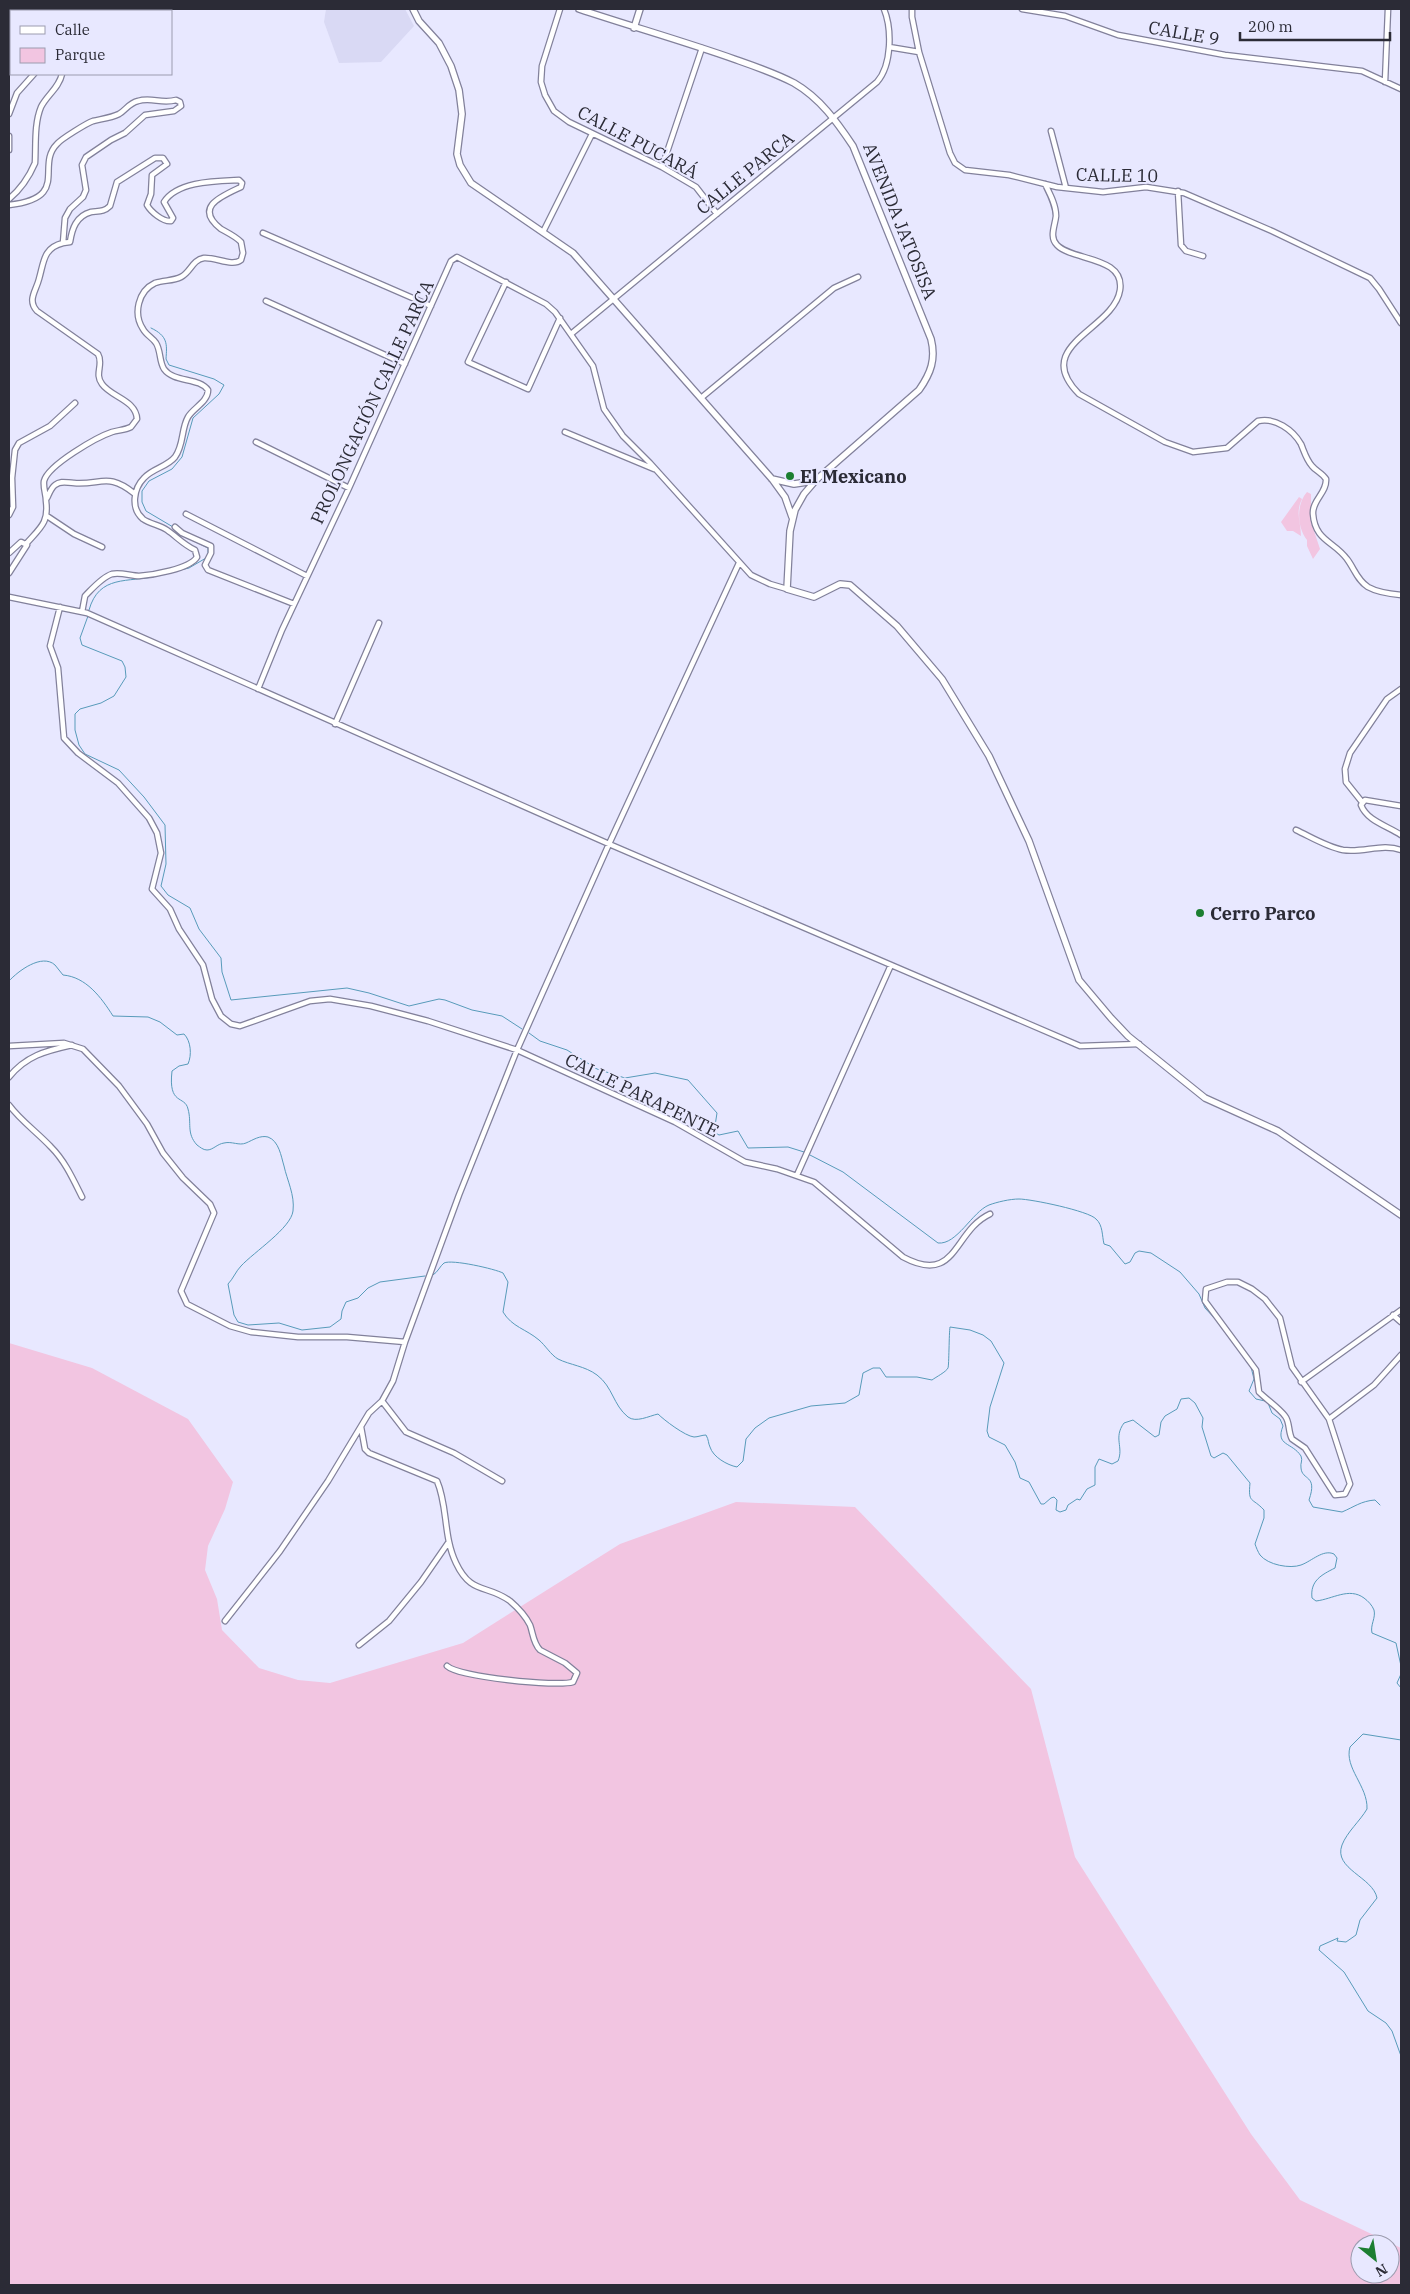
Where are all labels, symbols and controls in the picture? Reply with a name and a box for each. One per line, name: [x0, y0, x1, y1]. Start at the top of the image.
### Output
legend: [10, 10, 172, 75]
scale bar: [1240, 10, 1390, 42]
street label: CALLE 9: [1147, 15, 1221, 51]
text: 200 m: [1248, 17, 1293, 36]
text: Calle: [55, 20, 90, 39]
text: Parque: [55, 45, 105, 64]
street label: CALLE PUCARÁ: [574, 100, 703, 184]
street label: CALLE PARCA: [691, 126, 799, 219]
street label: AVENIDA JATOSISA: [858, 139, 942, 303]
street label: CALLE 10: [1076, 163, 1158, 187]
street label: PROLONGACIÓN CALLE PARCA: [305, 276, 439, 528]
place label: El Mexicano: [800, 465, 907, 488]
marker: El Mexicano: [784, 470, 796, 482]
place label: Cerro Parco: [1210, 902, 1316, 925]
marker: Cerro Parco: [1194, 907, 1206, 919]
street label: CALLE PARAPENTE: [561, 1048, 723, 1142]
north arrow: [1350, 2234, 1400, 2284]
text: N: [1372, 2260, 1391, 2281]

